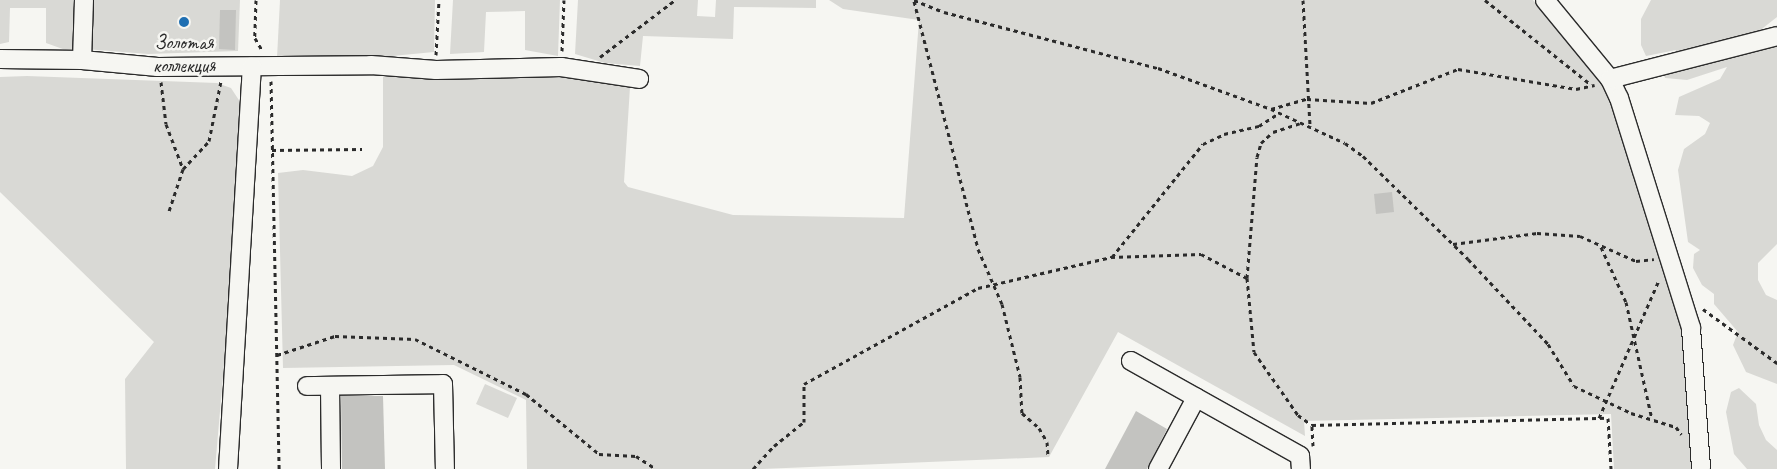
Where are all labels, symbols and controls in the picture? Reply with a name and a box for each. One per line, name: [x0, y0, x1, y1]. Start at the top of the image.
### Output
marker: Золотая коллекция: [178, 16, 190, 28]
place label: Золотая коллекция: [153, 30, 215, 77]

